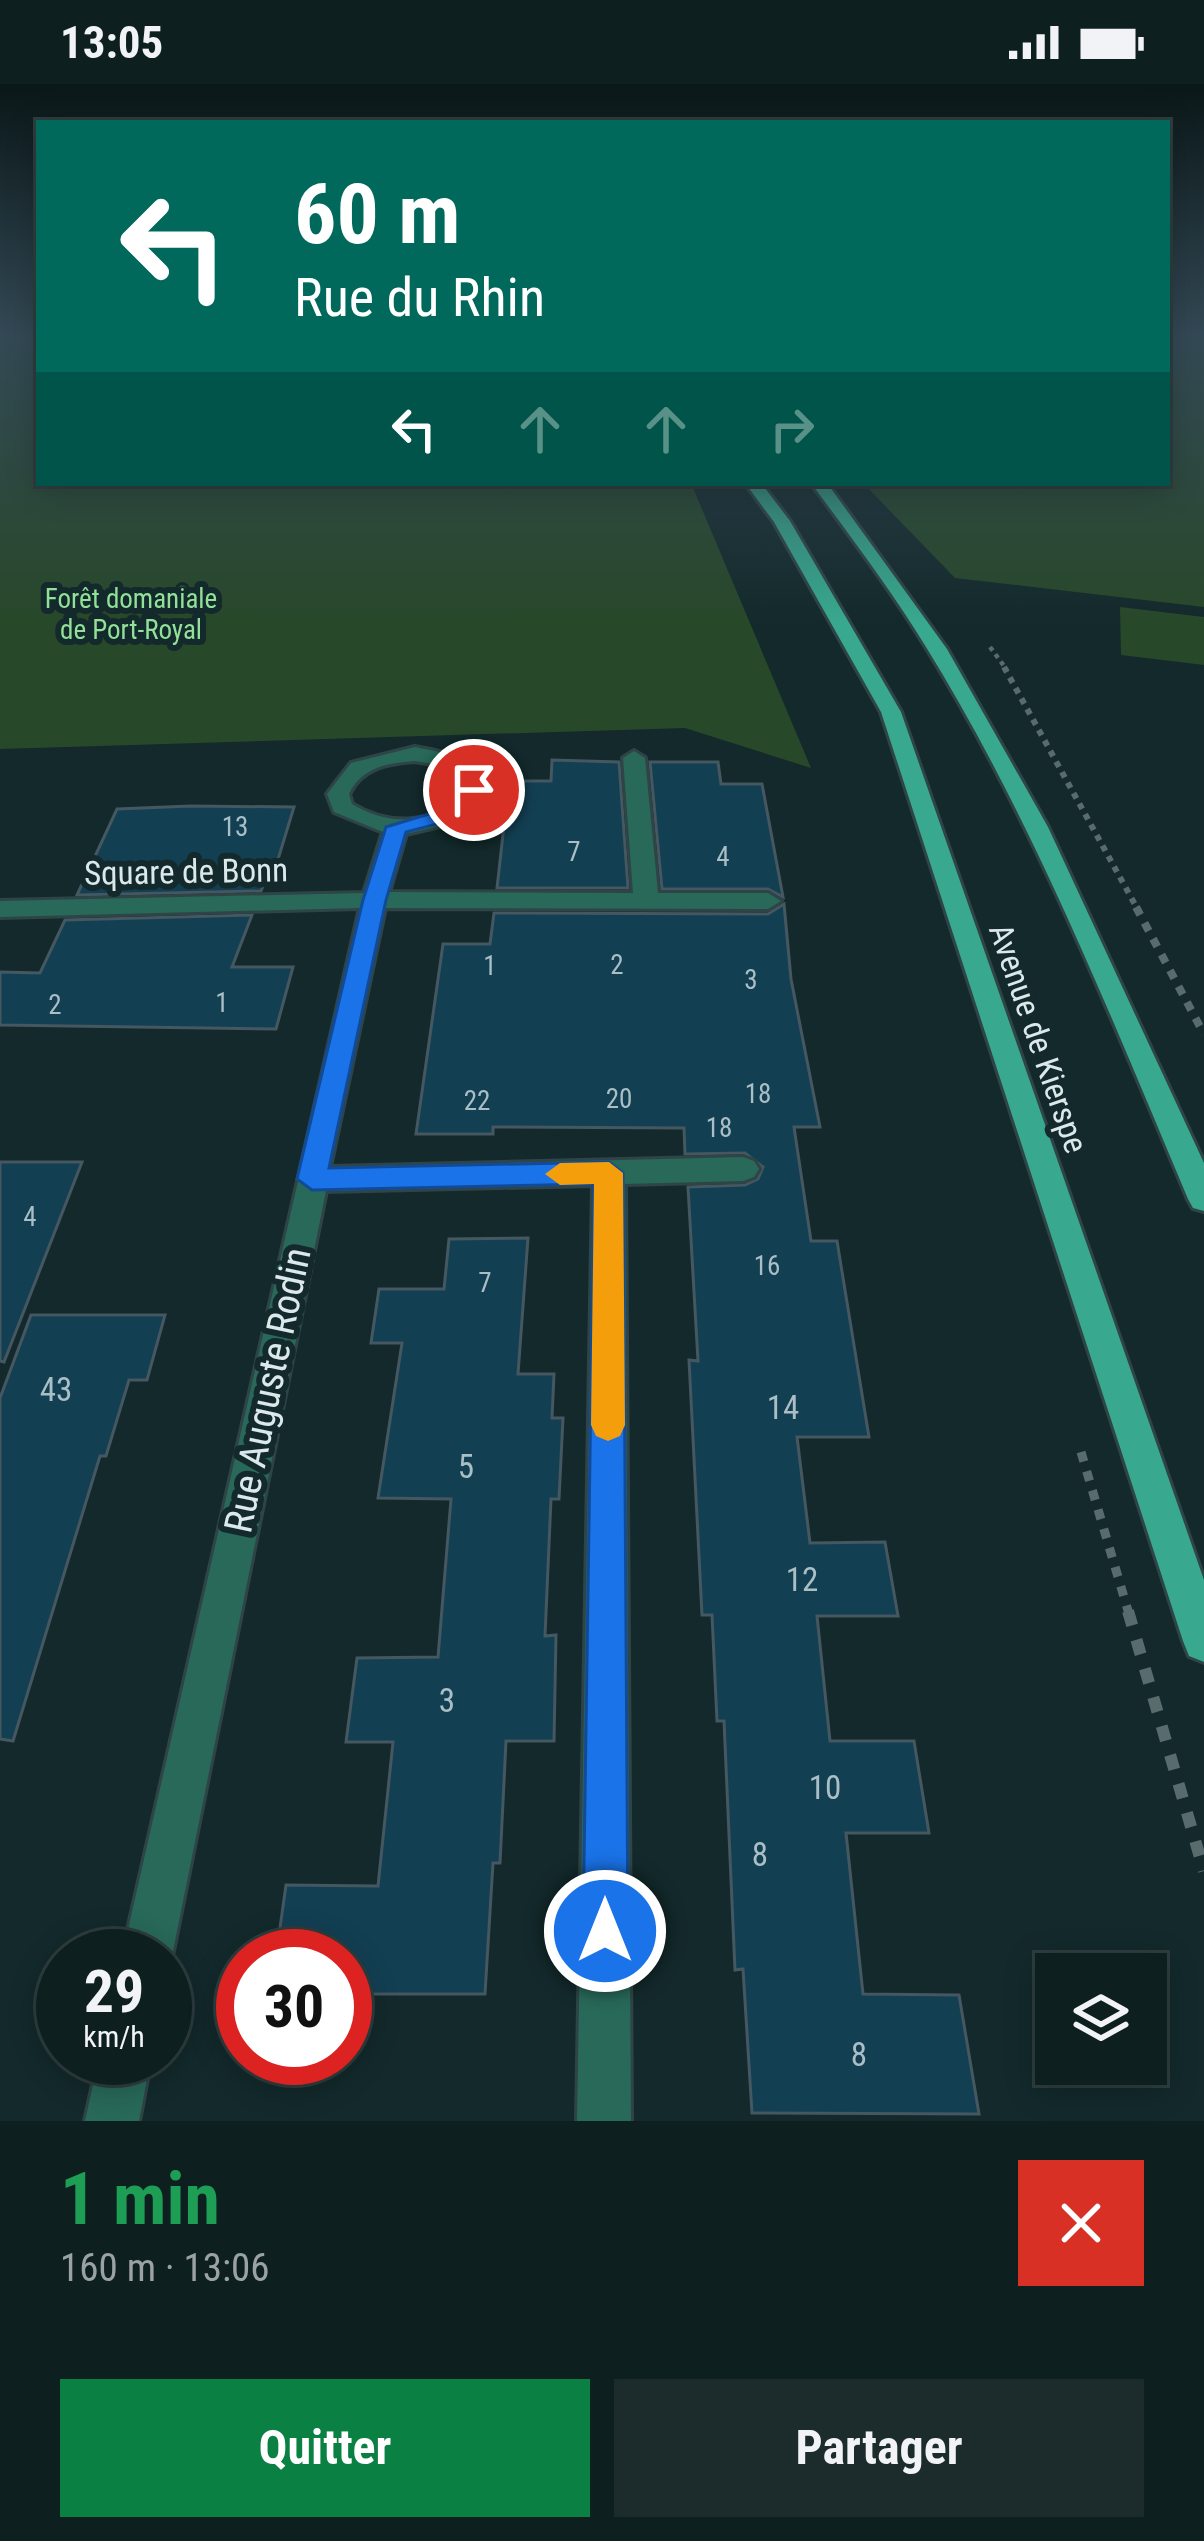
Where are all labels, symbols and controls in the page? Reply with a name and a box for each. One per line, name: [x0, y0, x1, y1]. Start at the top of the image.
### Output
text: 13:05: [60, 16, 163, 69]
text: 60 m: [294, 165, 461, 264]
icon: left: [96, 168, 252, 324]
text: Rue du Rhin: [294, 266, 545, 329]
icon: left: [381, 396, 447, 462]
icon: ahead: [507, 396, 573, 462]
icon: ahead: [633, 396, 699, 462]
icon: right: [759, 396, 825, 462]
park label: Forêt domaniale de Port-Royal: [45, 583, 217, 646]
pin: [423, 739, 525, 841]
icon: arrive: [441, 757, 507, 823]
house number: 13: [222, 811, 248, 843]
house number: 7: [567, 836, 581, 868]
house number: 4: [716, 841, 730, 873]
street label: Square de Bonn: [84, 850, 288, 893]
street label: Avenue de Kierspe: [981, 918, 1096, 1158]
house number: 2: [610, 949, 624, 981]
house number: 1: [483, 950, 497, 982]
house number: 3: [744, 964, 758, 996]
house number: 1: [215, 987, 229, 1019]
house number: 2: [48, 989, 62, 1021]
house number: 18: [745, 1078, 771, 1110]
house number: 20: [606, 1083, 632, 1115]
house number: 22: [464, 1085, 490, 1117]
house number: 18: [706, 1112, 732, 1144]
house number: 4: [23, 1201, 37, 1233]
street label: Rue Auguste Rodin: [215, 1244, 321, 1537]
house number: 16: [754, 1250, 780, 1282]
house number: 7: [478, 1267, 492, 1299]
house number: 43: [40, 1370, 72, 1409]
house number: 14: [767, 1388, 799, 1427]
house number: 5: [458, 1447, 474, 1486]
house number: 12: [786, 1560, 818, 1599]
house number: 3: [439, 1681, 455, 1720]
house number: 10: [809, 1768, 841, 1807]
house number: 8: [752, 1835, 768, 1874]
position arrow: [542, 1868, 668, 1994]
speed limit sign: 30: [216, 1929, 372, 2085]
map controls: [1035, 1953, 1167, 2085]
button: layers: [1035, 1953, 1167, 2085]
text: 29: [84, 1956, 144, 2027]
text: km/h: [83, 2019, 145, 2054]
house number: 8: [851, 2035, 867, 2074]
text: 1 min: [60, 2157, 220, 2242]
button: close: [1018, 2160, 1144, 2286]
text: 160 m · 13:06: [60, 2245, 270, 2291]
button: Quitter: [60, 2379, 590, 2517]
button: Partager: [614, 2379, 1144, 2517]

